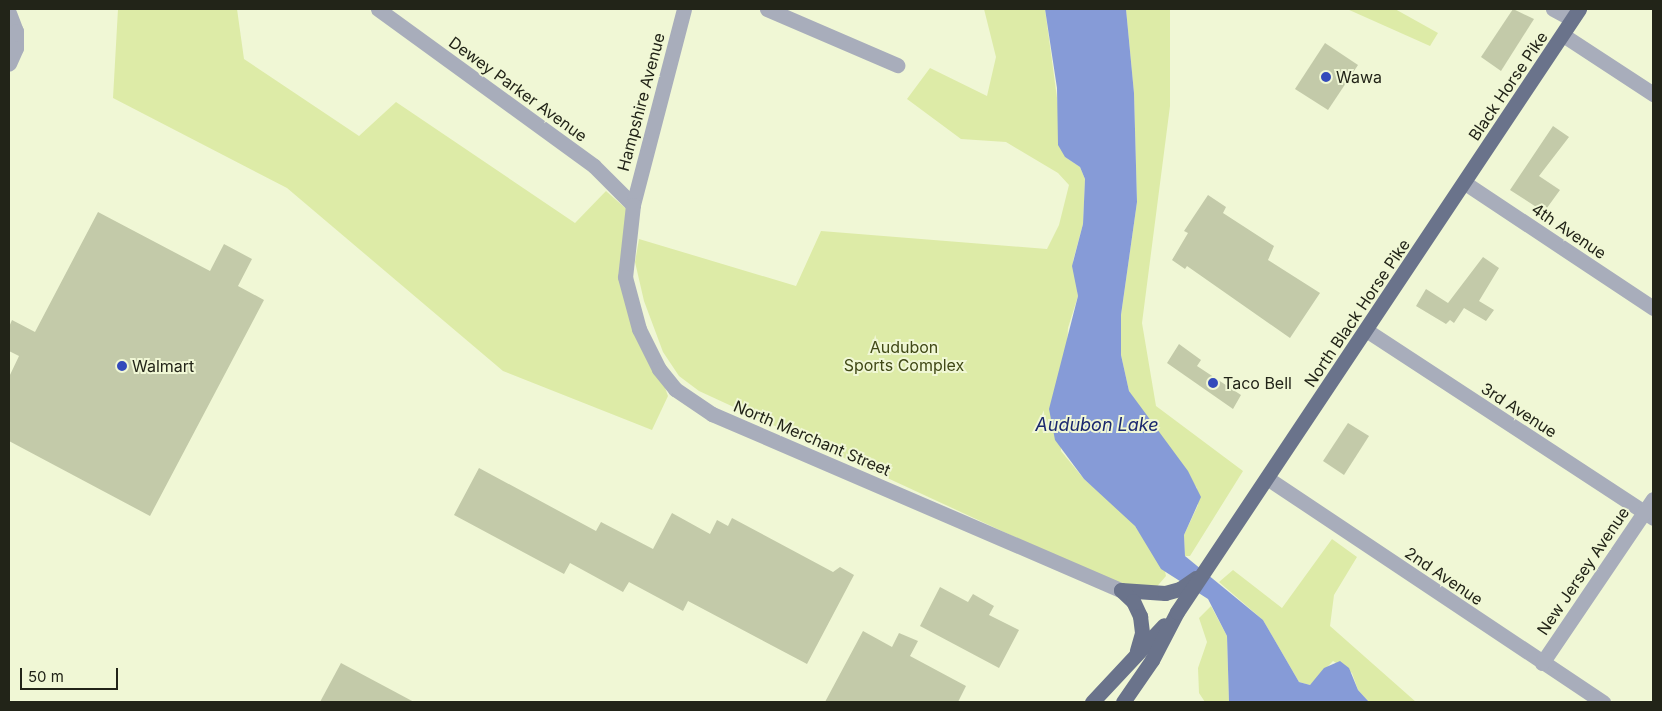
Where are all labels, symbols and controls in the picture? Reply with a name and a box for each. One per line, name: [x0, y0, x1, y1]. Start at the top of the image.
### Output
street label: Black Horse Pike: [1464, 28, 1552, 144]
street label: Hampshire Avenue: [613, 31, 669, 173]
street label: Dewey Parker Avenue: [445, 32, 591, 146]
place label: Wawa: [1336, 67, 1382, 87]
marker: Wawa: [1320, 71, 1332, 83]
street label: 4th Avenue: [1528, 199, 1610, 263]
street label: North Black Horse Pike: [1300, 235, 1414, 391]
park label: Audubon Sports Complex: [844, 337, 964, 375]
place label: Walmart: [132, 356, 194, 376]
marker: Walmart: [116, 360, 128, 372]
place label: Taco Bell: [1223, 373, 1292, 393]
marker: Taco Bell: [1207, 377, 1219, 389]
street label: 3rd Avenue: [1478, 378, 1560, 442]
street label: North Merchant Street: [731, 396, 893, 480]
water label: Audubon Lake: [1035, 414, 1159, 436]
street label: New Jersey Avenue: [1533, 503, 1633, 639]
street label: 2nd Avenue: [1401, 543, 1487, 609]
scale bar: [22, 658, 120, 690]
text: 50 m: [28, 667, 64, 686]

